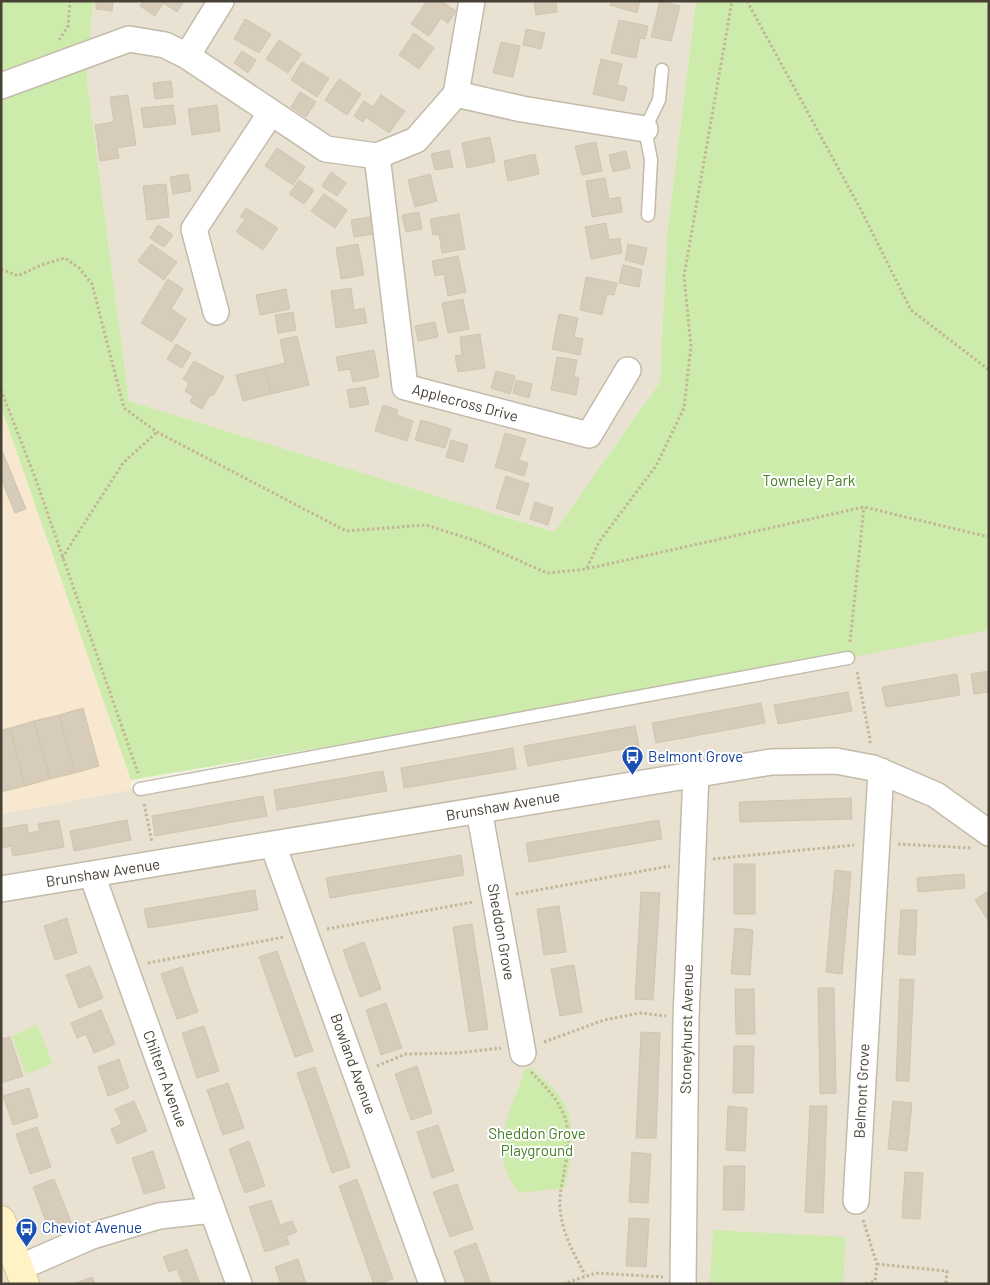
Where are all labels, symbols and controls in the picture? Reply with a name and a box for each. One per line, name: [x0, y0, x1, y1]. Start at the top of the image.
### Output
street label: Applecross Drive: [410, 379, 520, 425]
park label: Towneley Park: [763, 471, 856, 489]
bus stop icon: Belmont Grove: [620, 745, 644, 776]
place label: Belmont Grove: [648, 747, 743, 765]
street label: Brunshaw Avenue: [444, 786, 561, 824]
street label: Brunshaw Avenue: [44, 854, 161, 890]
street label: Sheddon Grove: [485, 882, 519, 981]
street label: Stoneyhurst Avenue: [676, 964, 696, 1094]
street label: Bowland Avenue: [327, 1011, 381, 1117]
street label: Chiltern Avenue: [140, 1028, 192, 1130]
street label: Belmont Grove: [850, 1043, 872, 1139]
park label: Sheddon Grove Playground: [488, 1124, 586, 1159]
bus stop icon: Cheviot Avenue: [14, 1216, 38, 1247]
place label: Cheviot Avenue: [42, 1218, 142, 1236]

